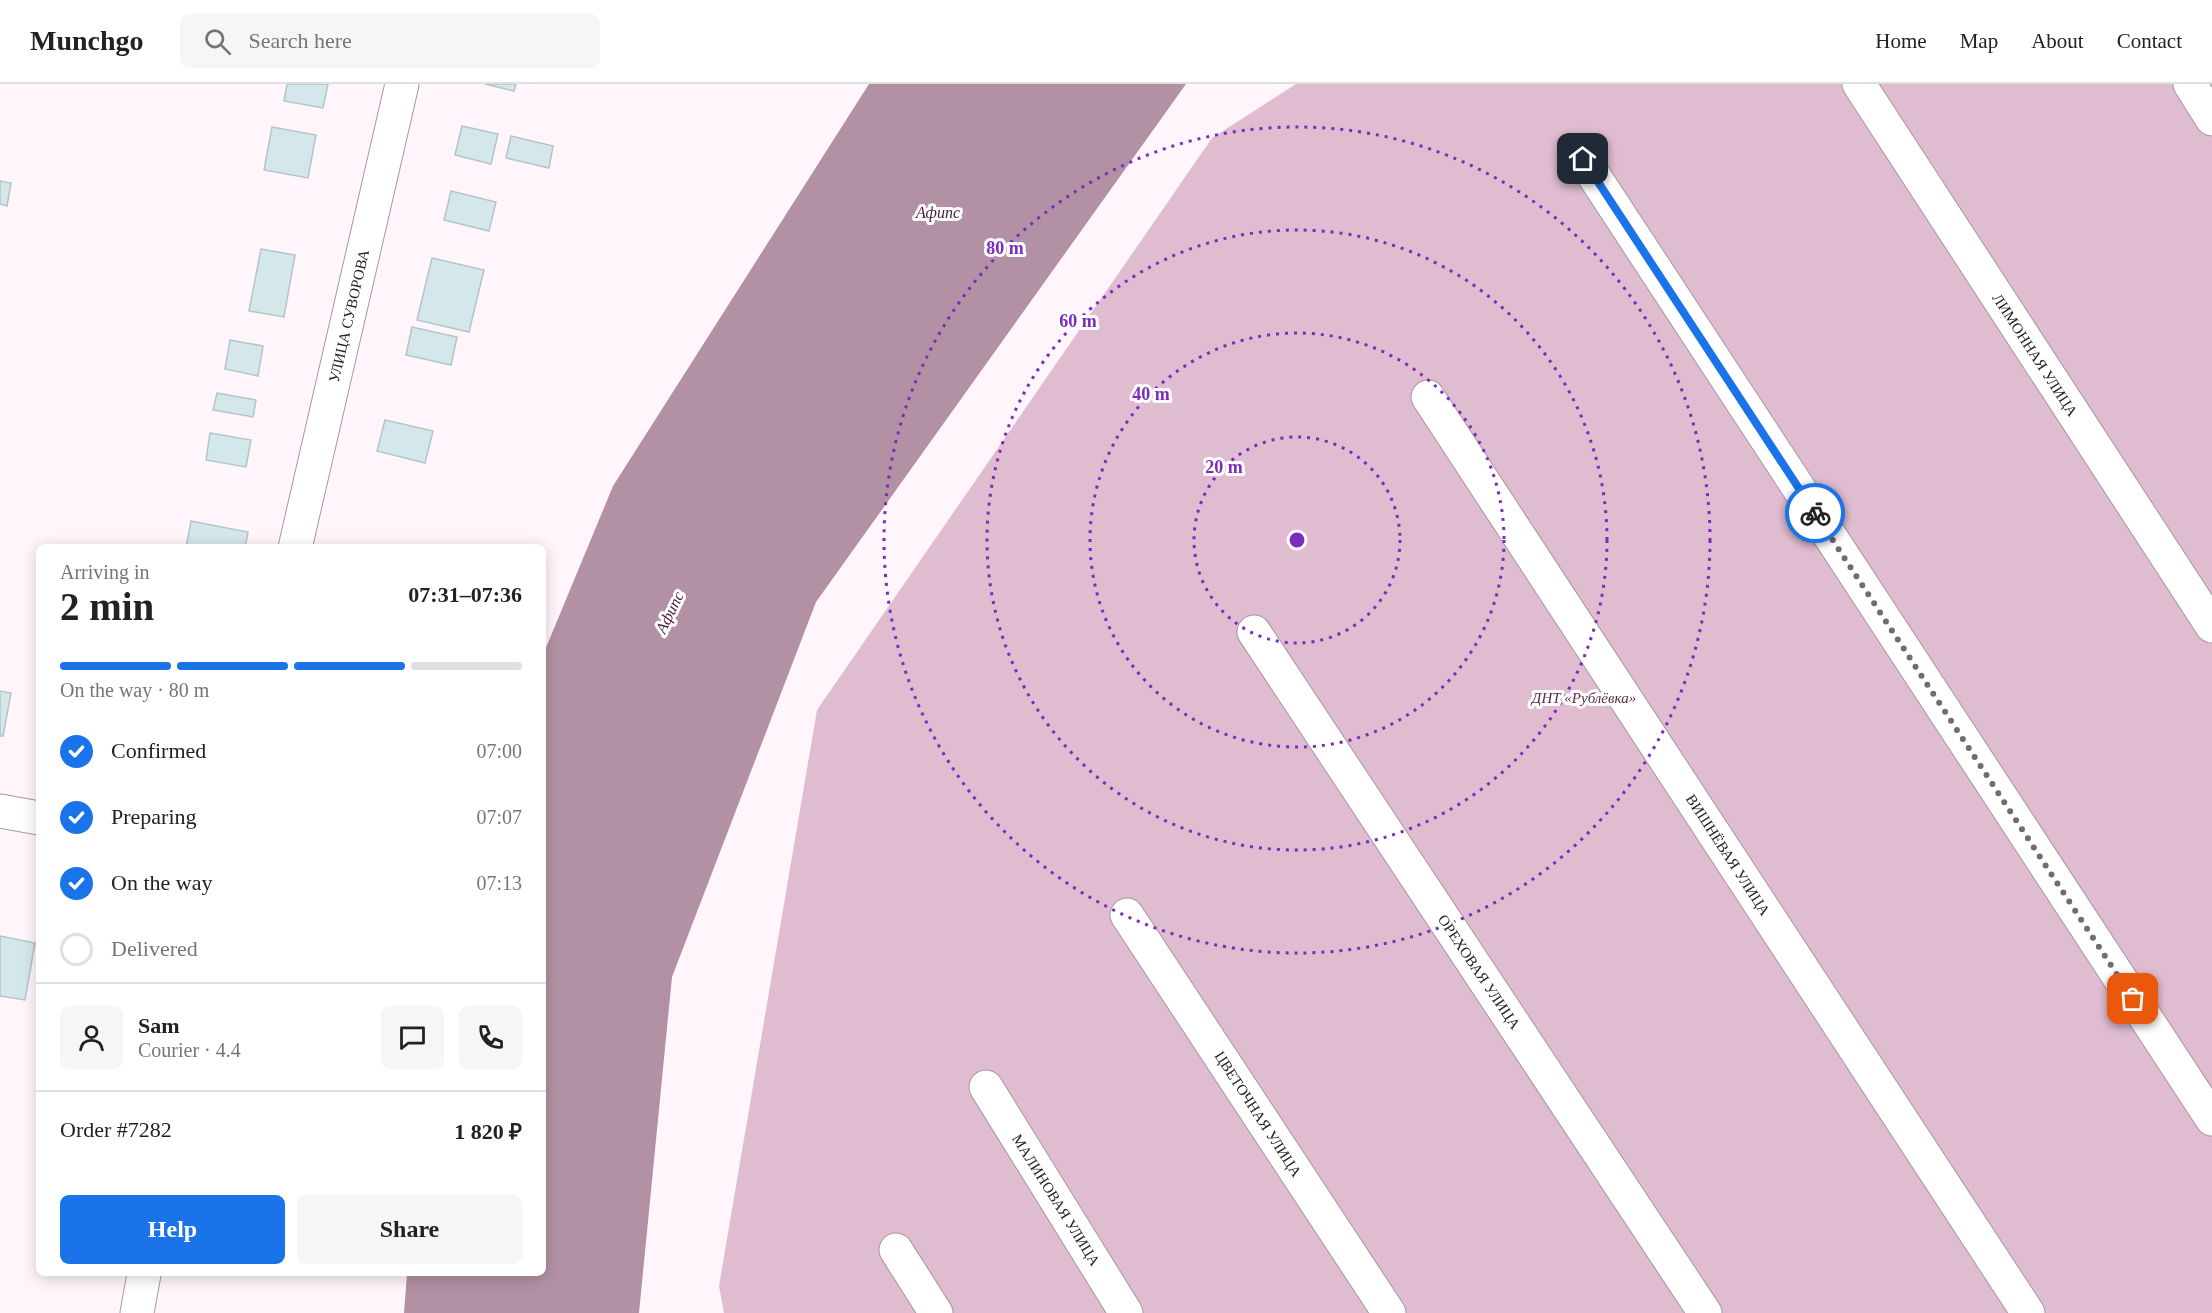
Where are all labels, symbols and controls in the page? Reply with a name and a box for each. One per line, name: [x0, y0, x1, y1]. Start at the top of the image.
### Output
search box: [180, 14, 600, 68]
text: Munchgo: [30, 25, 144, 56]
icon: search: [201, 25, 234, 58]
text: Search here: [249, 28, 352, 53]
text: Home: [1875, 29, 1927, 53]
text: Map: [1960, 29, 1998, 53]
text: About: [2031, 29, 2084, 53]
text: Contact: [2117, 29, 2182, 53]
pin: [1557, 133, 1608, 184]
icon: home: [1566, 142, 1599, 175]
water label: Афипс: [915, 204, 960, 222]
text: 80 m: [986, 238, 1024, 258]
street label: УЛИЦА СУВОРОВА: [326, 248, 372, 384]
street label: ЛИМОННАЯ УЛИЦА: [1989, 291, 2081, 419]
text: 60 m: [1059, 311, 1097, 331]
text: 40 m: [1132, 384, 1170, 404]
text: 20 m: [1205, 457, 1243, 477]
courier: [1785, 483, 1845, 543]
icon: bike: [1799, 497, 1832, 530]
centre of rings: [1287, 530, 1307, 550]
text: Arriving in: [60, 561, 149, 583]
text: 07:31–07:36: [408, 582, 522, 607]
text: 2 min: [60, 585, 154, 628]
water label: Афипс: [652, 589, 688, 637]
text: On the way · 80 m: [60, 679, 209, 701]
park label: ДНТ «Рублёвка»: [1530, 690, 1636, 706]
icon: check: [60, 735, 93, 768]
text: Confirmed: [111, 738, 206, 763]
text: 07:00: [476, 740, 522, 762]
street label: ВИШНЁВАЯ УЛИЦА: [1683, 791, 1773, 919]
icon: check: [60, 801, 93, 834]
text: Preparing: [111, 804, 197, 829]
text: 07:07: [476, 806, 522, 828]
icon: check: [60, 867, 93, 900]
text: On the way: [111, 870, 212, 895]
text: 07:13: [476, 872, 522, 894]
street label: ОРЕХОВАЯ УЛИЦА: [1435, 912, 1523, 1032]
text: Delivered: [111, 936, 198, 961]
pin: [2107, 973, 2158, 1024]
icon: bag: [2116, 982, 2149, 1015]
button: person: [60, 1006, 123, 1069]
button: chat: [381, 1006, 444, 1069]
button: phone: [459, 1006, 522, 1069]
text: Sam: [138, 1013, 180, 1038]
text: Courier · 4.4: [138, 1039, 241, 1061]
street label: ЦВЕТОЧНАЯ УЛИЦА: [1211, 1048, 1305, 1180]
text: Order #7282: [60, 1117, 172, 1142]
text: 1 820 ₽: [454, 1119, 522, 1144]
street label: МАЛИНОВАЯ УЛИЦА: [1009, 1131, 1103, 1269]
button: Help: [60, 1195, 285, 1264]
button: Share: [297, 1195, 522, 1264]

